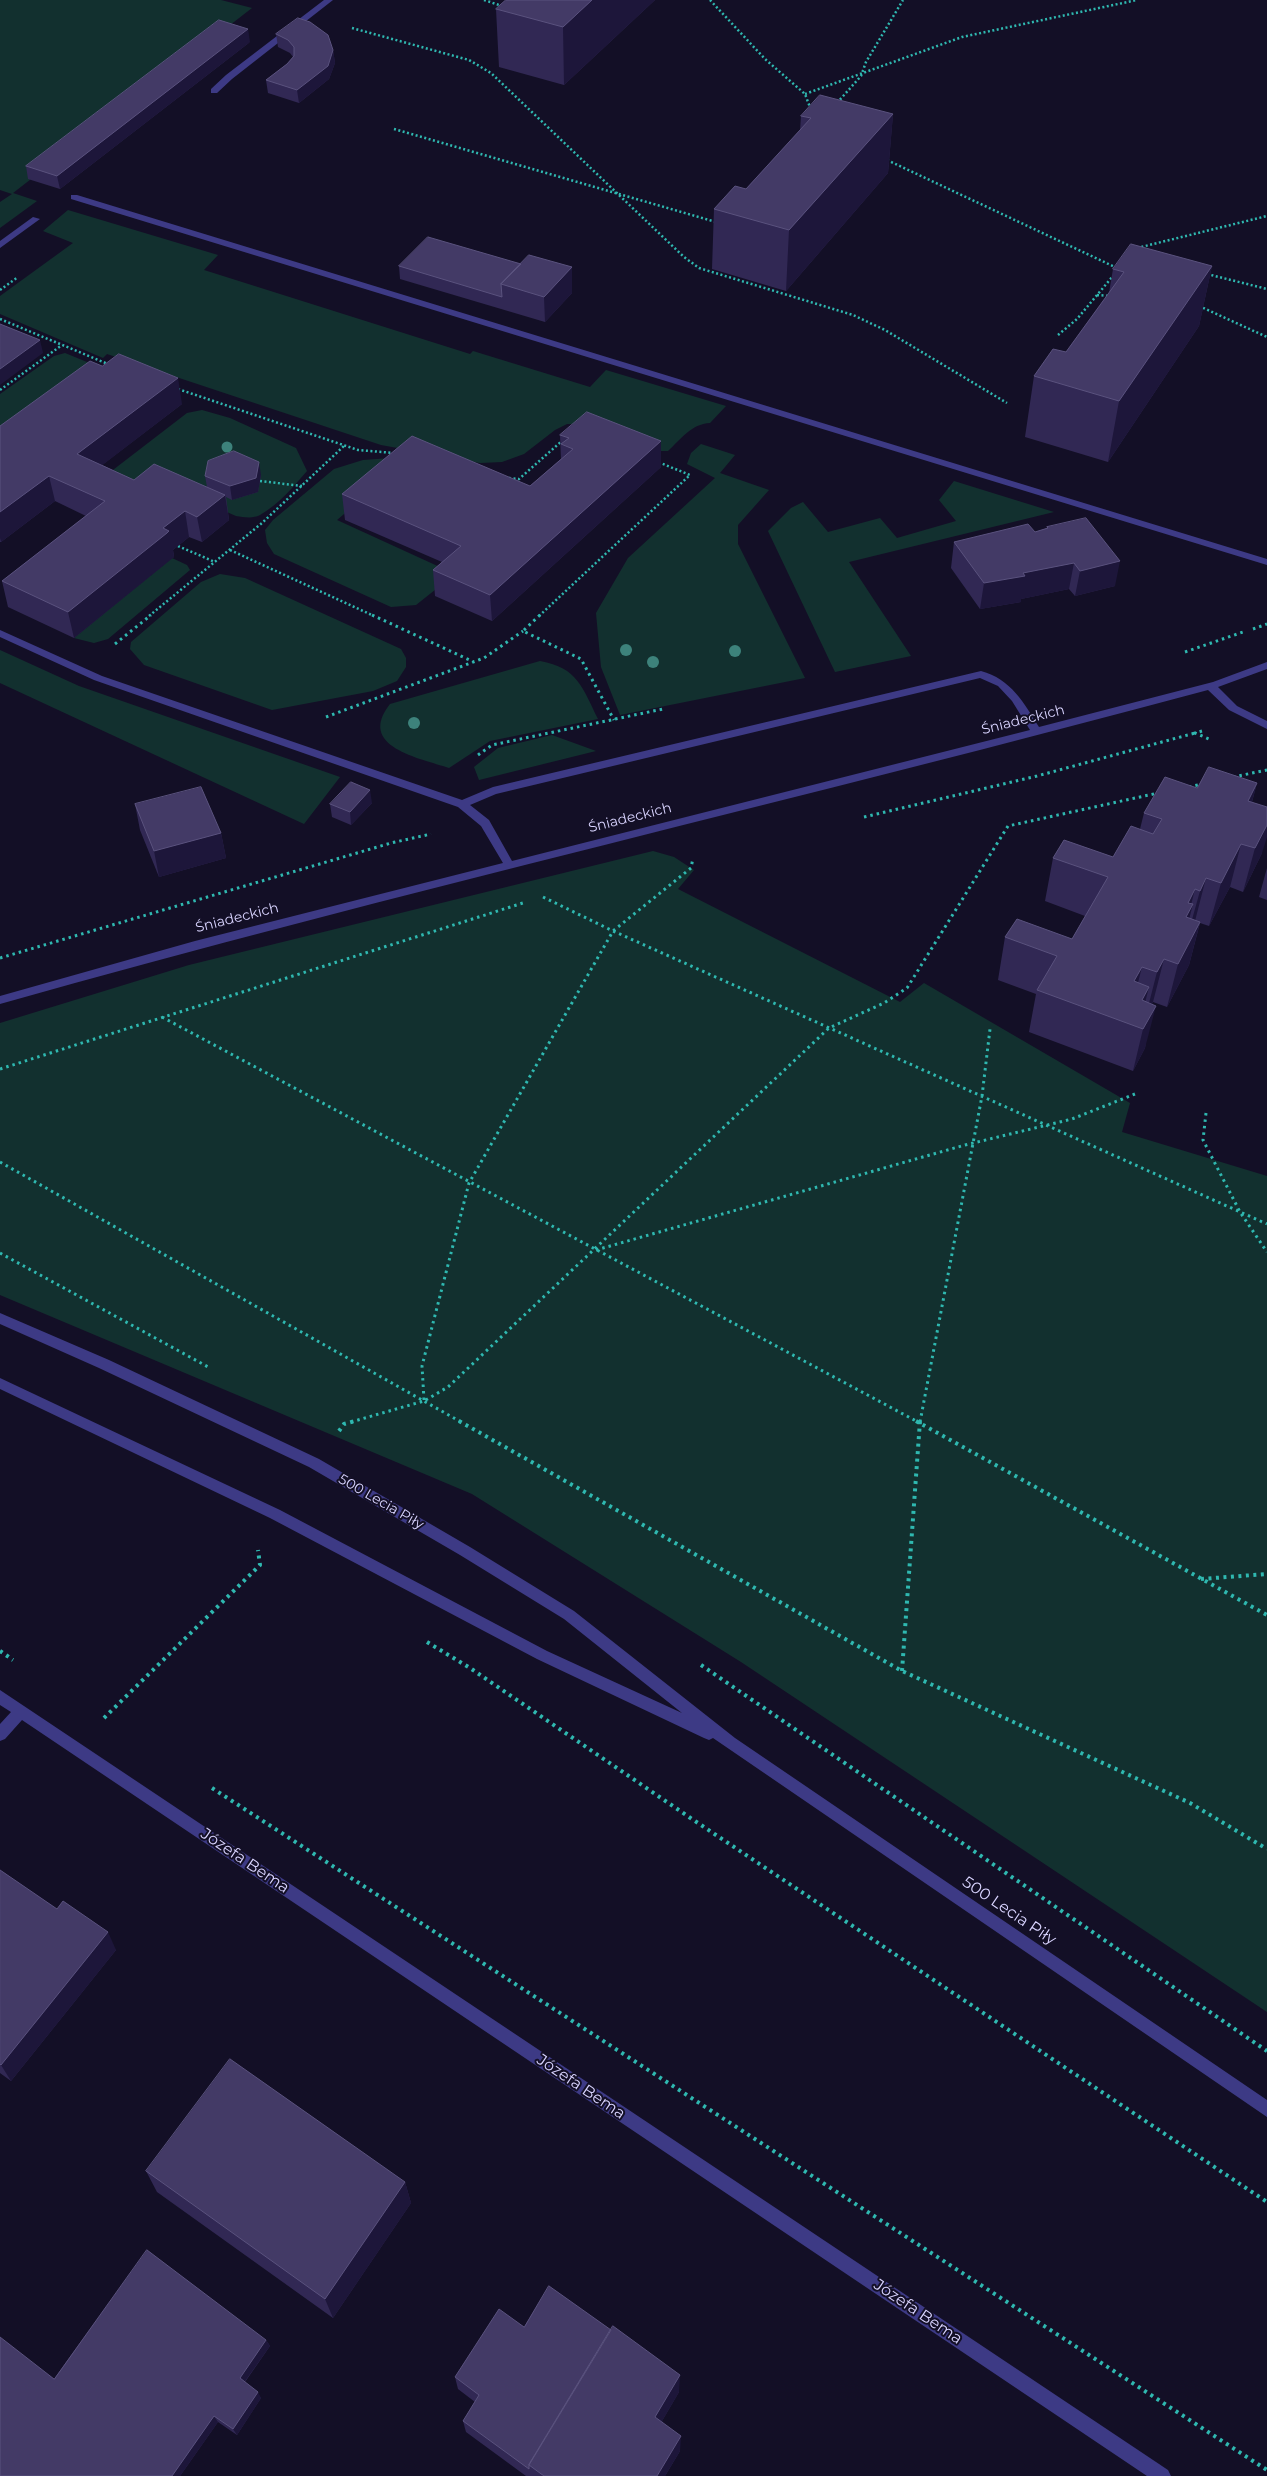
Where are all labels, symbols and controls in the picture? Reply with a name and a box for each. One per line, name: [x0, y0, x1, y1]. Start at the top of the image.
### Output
street label: Śniadeckich: [980, 702, 1066, 738]
street label: Śniadeckich: [587, 800, 673, 836]
street label: Śniadeckich: [194, 900, 280, 936]
street label: 500 Lecia Piły: [335, 1471, 427, 1533]
street label: Józefa Bema: [197, 1824, 293, 1898]
street label: 500 Lecia Piły: [958, 1873, 1060, 1949]
street label: Józefa Bema: [533, 2050, 629, 2124]
street label: Józefa Bema: [870, 2275, 966, 2349]

